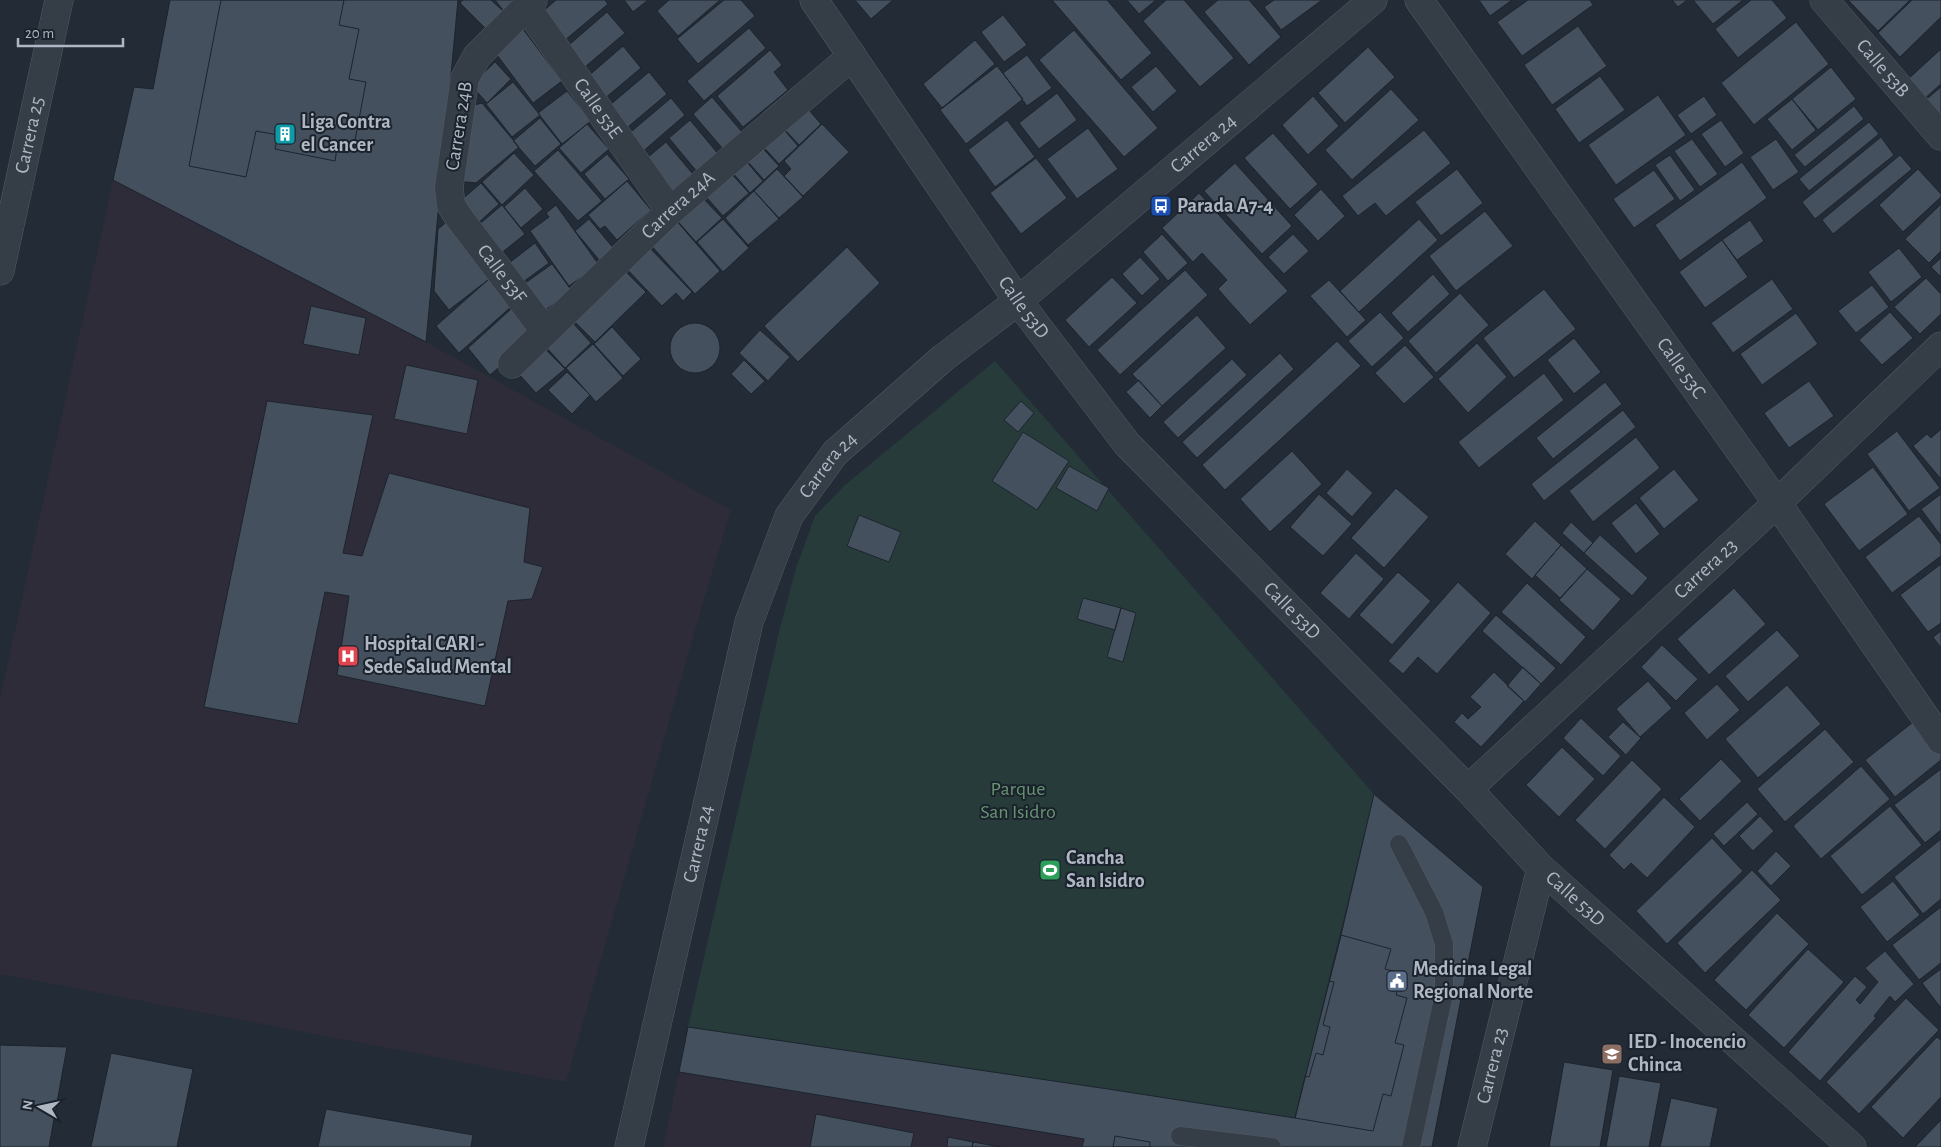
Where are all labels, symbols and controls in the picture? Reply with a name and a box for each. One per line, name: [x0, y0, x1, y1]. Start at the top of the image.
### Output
scale bar: [18, 15, 122, 47]
text: 20 m: [25, 26, 54, 41]
street label: Calle 53B: [1852, 35, 1913, 101]
street label: Calle 53E: [570, 75, 626, 142]
street label: Carrera 24B: [442, 80, 476, 172]
street label: Carrera 25: [12, 95, 48, 175]
street label: Carrera 24: [1167, 111, 1240, 177]
place label: Liga Contra el Cancer: [301, 112, 391, 155]
building icon: Liga Contra el Cancer: [273, 122, 297, 146]
street label: Carrera 24A: [638, 167, 719, 243]
bus stop icon: Parada A7-4: [1149, 194, 1173, 218]
place label: Parada A7-4: [1177, 196, 1273, 216]
street label: Calle 53F: [473, 241, 530, 307]
street label: Calle 53D: [994, 273, 1053, 342]
street label: Calle 53C: [1653, 334, 1709, 402]
street label: Carrera 24: [795, 428, 861, 502]
street label: Carrera 23: [1670, 535, 1741, 603]
street label: Calle 53D: [1260, 578, 1324, 643]
place label: Hospital CARI - Sede Salud Mental: [364, 634, 512, 677]
hospital icon: Hospital CARI - Sede Salud Mental: [336, 644, 360, 668]
park label: Parque San Isidro: [980, 779, 1056, 822]
street label: Carrera 24: [680, 803, 717, 885]
place label: Cancha San Isidro: [1066, 848, 1145, 891]
sports icon: Cancha San Isidro: [1038, 858, 1062, 882]
street label: Calle 53D: [1542, 867, 1609, 930]
place label: Medicina Legal Regional Norte: [1413, 959, 1533, 1002]
public building icon: Medicina Legal Regional Norte: [1385, 969, 1409, 993]
street label: Carrera 23: [1473, 1025, 1511, 1106]
place label: IED - Inocencio Chinca: [1628, 1032, 1746, 1075]
school or university icon: IED - Inocencio Chinca: [1600, 1042, 1624, 1066]
north arrow: [15, 1082, 65, 1132]
text: N: [20, 1099, 36, 1111]

